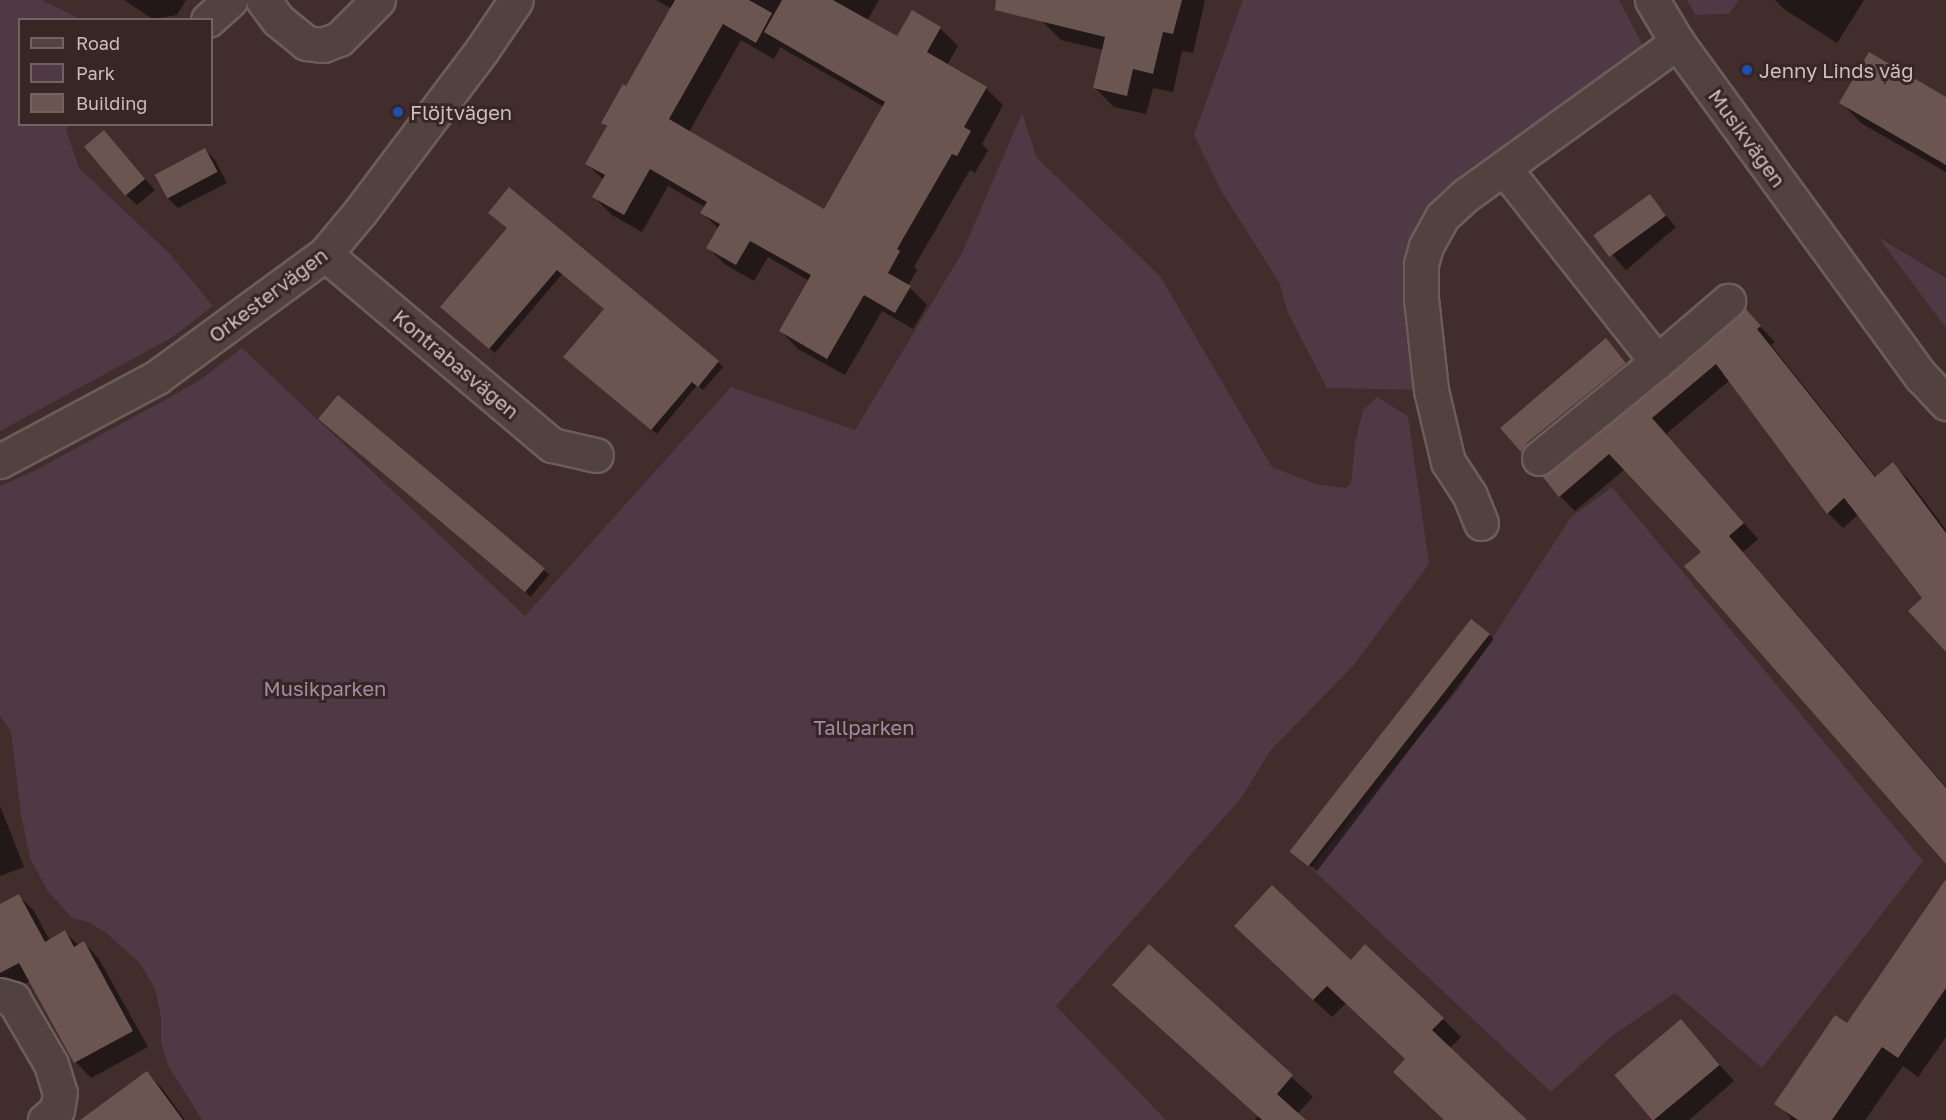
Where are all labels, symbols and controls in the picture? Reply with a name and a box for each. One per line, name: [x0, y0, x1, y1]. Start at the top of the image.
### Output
legend: [18, 18, 213, 126]
text: Road: [76, 32, 120, 54]
place label: Jenny Linds väg: [1759, 58, 1913, 82]
text: Park: [76, 62, 115, 84]
marker: Jenny Linds väg: [1740, 63, 1754, 77]
street label: Musikvägen: [1703, 84, 1791, 192]
text: Building: [76, 92, 147, 114]
place label: Flöjtvägen: [410, 100, 512, 124]
marker: Flöjtvägen: [391, 105, 405, 119]
street label: Orkestervägen: [204, 243, 332, 347]
street label: Kontrabasvägen: [388, 304, 524, 424]
park label: Musikparken: [264, 676, 386, 700]
park label: Tallparken: [814, 715, 914, 739]

